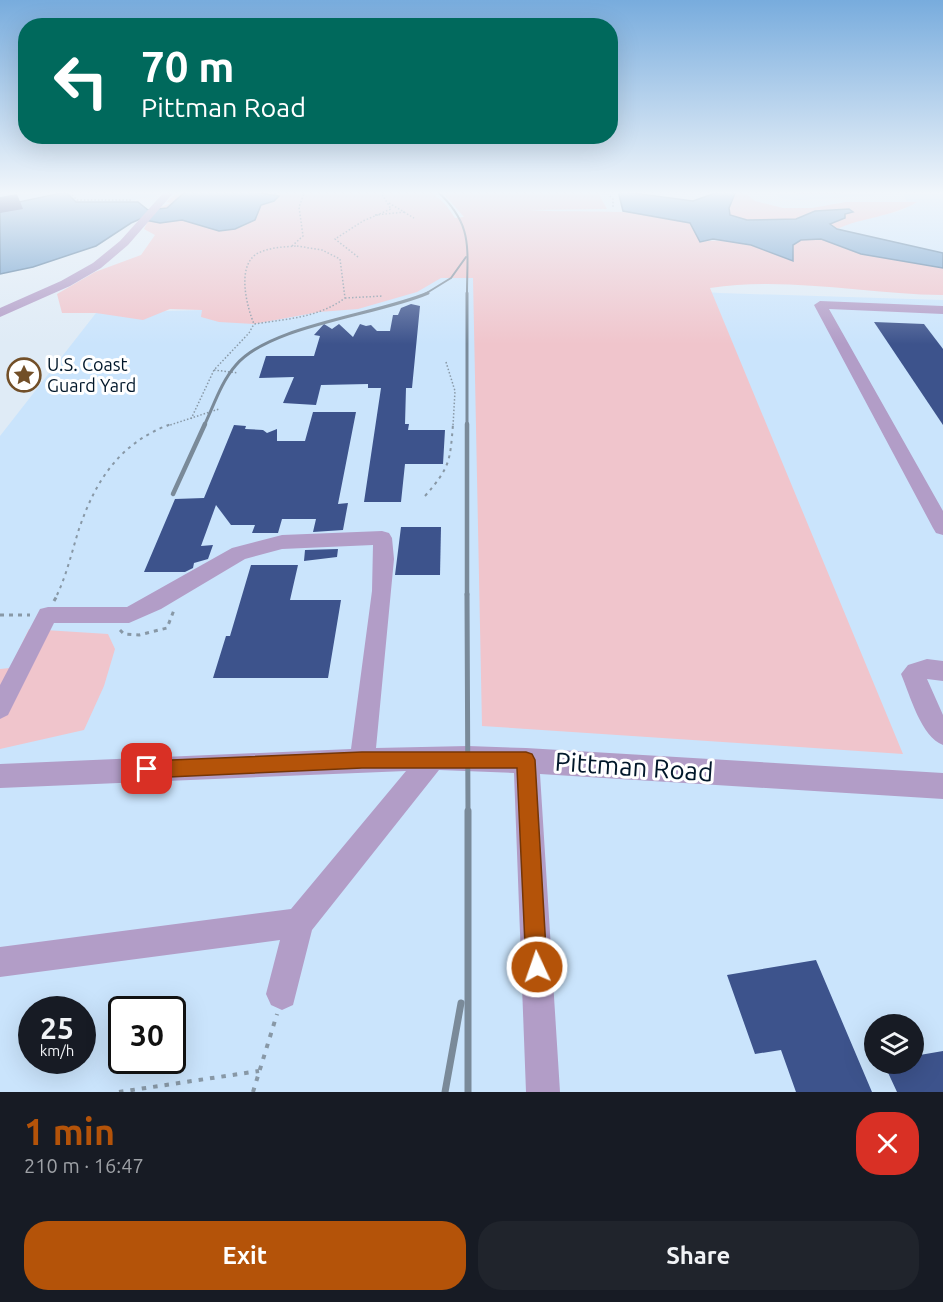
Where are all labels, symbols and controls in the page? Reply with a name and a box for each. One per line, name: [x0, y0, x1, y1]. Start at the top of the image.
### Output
icon: left: [42, 42, 120, 120]
text: 70 m: [141, 43, 235, 90]
text: Pittman Road: [141, 92, 306, 122]
place label: U.S. Coast Guard Yard: [47, 354, 136, 395]
place icon: U.S. Coast Guard Yard: [6, 357, 42, 393]
pin: [121, 743, 172, 794]
street label: Pittman Road: [554, 746, 714, 787]
icon: arrive: [130, 752, 163, 785]
position arrow: [505, 935, 569, 999]
speed limit sign: 30: [108, 996, 186, 1074]
text: 25: [40, 1011, 74, 1045]
map controls: [864, 1014, 924, 1074]
button: layers: [864, 1014, 924, 1074]
text: km/h: [40, 1042, 74, 1059]
text: 1 min: [24, 1111, 115, 1152]
button: close: [856, 1112, 919, 1175]
text: 210 m · 16:47: [24, 1154, 144, 1177]
button: Exit: [24, 1221, 466, 1290]
button: Share: [478, 1221, 919, 1290]

